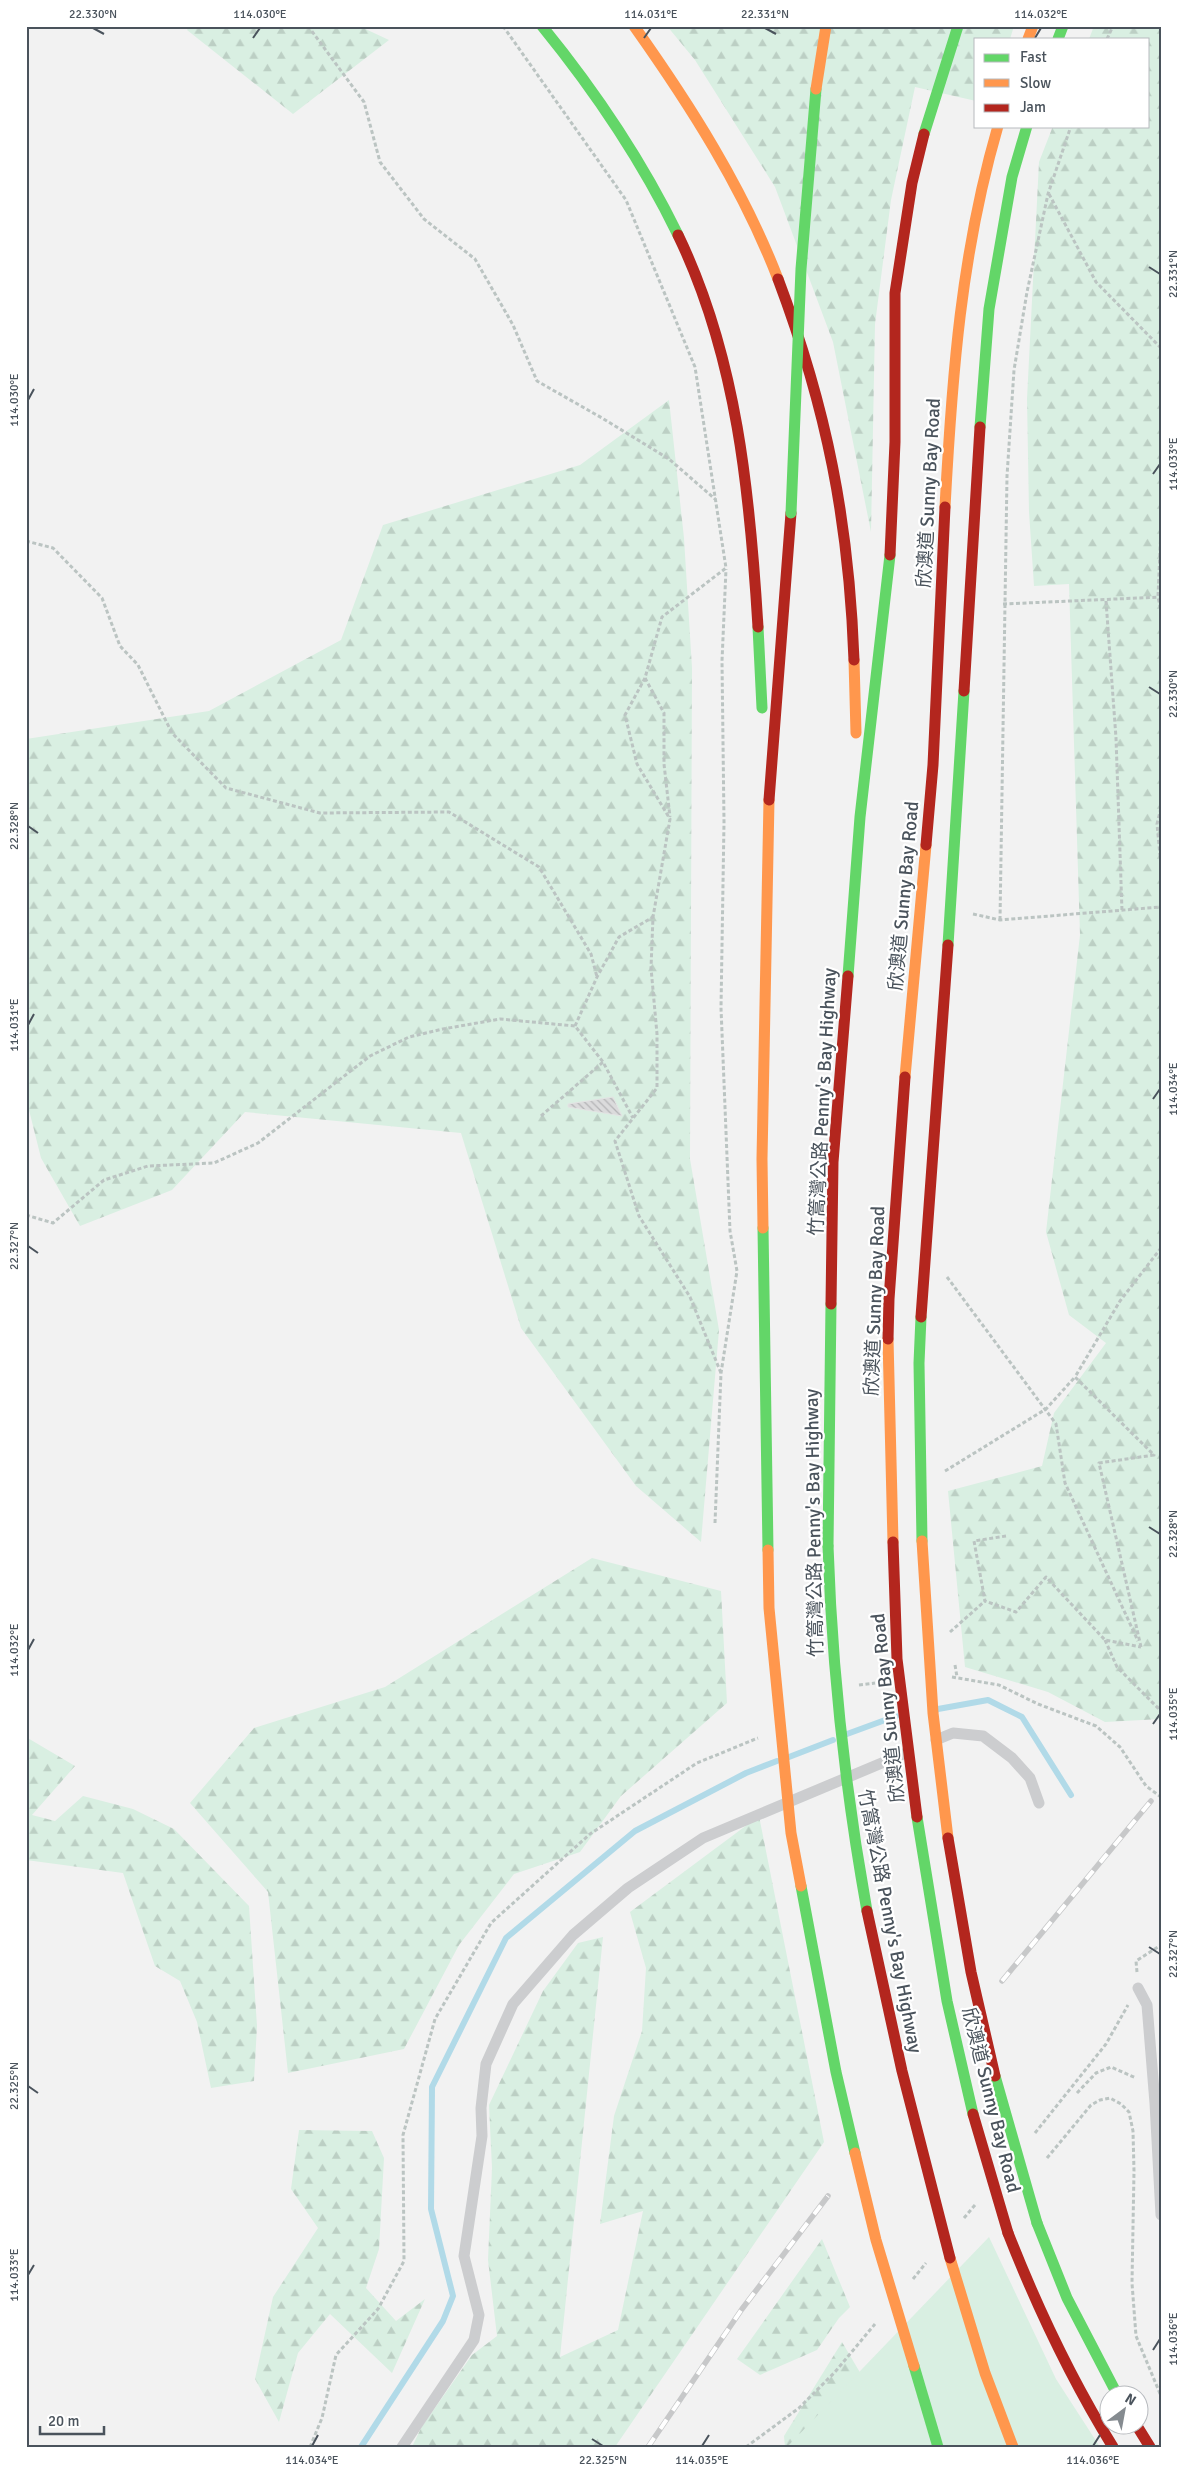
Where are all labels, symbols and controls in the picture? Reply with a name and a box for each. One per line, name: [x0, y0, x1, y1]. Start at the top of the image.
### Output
text: 22.330°N: [69, 7, 117, 22]
text: 114.030°E: [233, 7, 287, 22]
text: 114.031°E: [624, 7, 678, 22]
text: 22.331°N: [741, 7, 789, 22]
text: 114.032°E: [1014, 7, 1068, 22]
legend: [974, 38, 1150, 128]
text: Fast: [1020, 48, 1047, 66]
text: Slow: [1020, 74, 1051, 92]
text: Jam: [1020, 98, 1046, 116]
text: 22.331°N: [1166, 250, 1181, 298]
text: 114.030°E: [7, 373, 22, 427]
street label: 欣澳道 Sunny Bay Road: [912, 397, 946, 589]
text: 114.033°E: [1166, 437, 1181, 491]
text: 22.330°N: [1166, 670, 1181, 718]
street label: 欣澳道 Sunny Bay Road: [884, 800, 924, 992]
text: 22.328°N: [7, 802, 22, 850]
street label: 竹篙灣公路 Penny's Bay Highway: [804, 967, 842, 1237]
text: 114.031°E: [7, 998, 22, 1052]
text: 114.034°E: [1166, 1062, 1181, 1116]
street label: 欣澳道 Sunny Bay Road: [860, 1206, 890, 1396]
text: 22.327°N: [7, 1222, 22, 1270]
street label: 竹篙灣公路 Penny's Bay Highway: [800, 1388, 828, 1657]
text: 22.328°N: [1166, 1510, 1181, 1558]
street label: 欣澳道 Sunny Bay Road: [866, 1612, 910, 1804]
text: 114.032°E: [7, 1623, 22, 1677]
text: 114.035°E: [1166, 1687, 1181, 1741]
street label: 竹篙灣公路 Penny's Bay Highway: [853, 1787, 927, 2055]
text: 22.327°N: [1166, 1930, 1181, 1978]
street label: 欣澳道 Sunny Bay Road: [956, 2005, 1026, 2195]
text: 22.325°N: [7, 2062, 22, 2110]
text: 114.033°E: [7, 2248, 22, 2302]
text: 114.036°E: [1166, 2312, 1181, 2366]
north arrow: [1100, 2386, 1150, 2436]
text: N: [1122, 2390, 1139, 2409]
scale bar: [40, 2403, 104, 2435]
text: 20 m: [48, 2412, 79, 2430]
text: 114.034°E: [285, 2453, 339, 2468]
text: 22.325°N: [579, 2453, 627, 2468]
text: 114.035°E: [675, 2453, 729, 2468]
text: 114.036°E: [1066, 2453, 1120, 2468]

